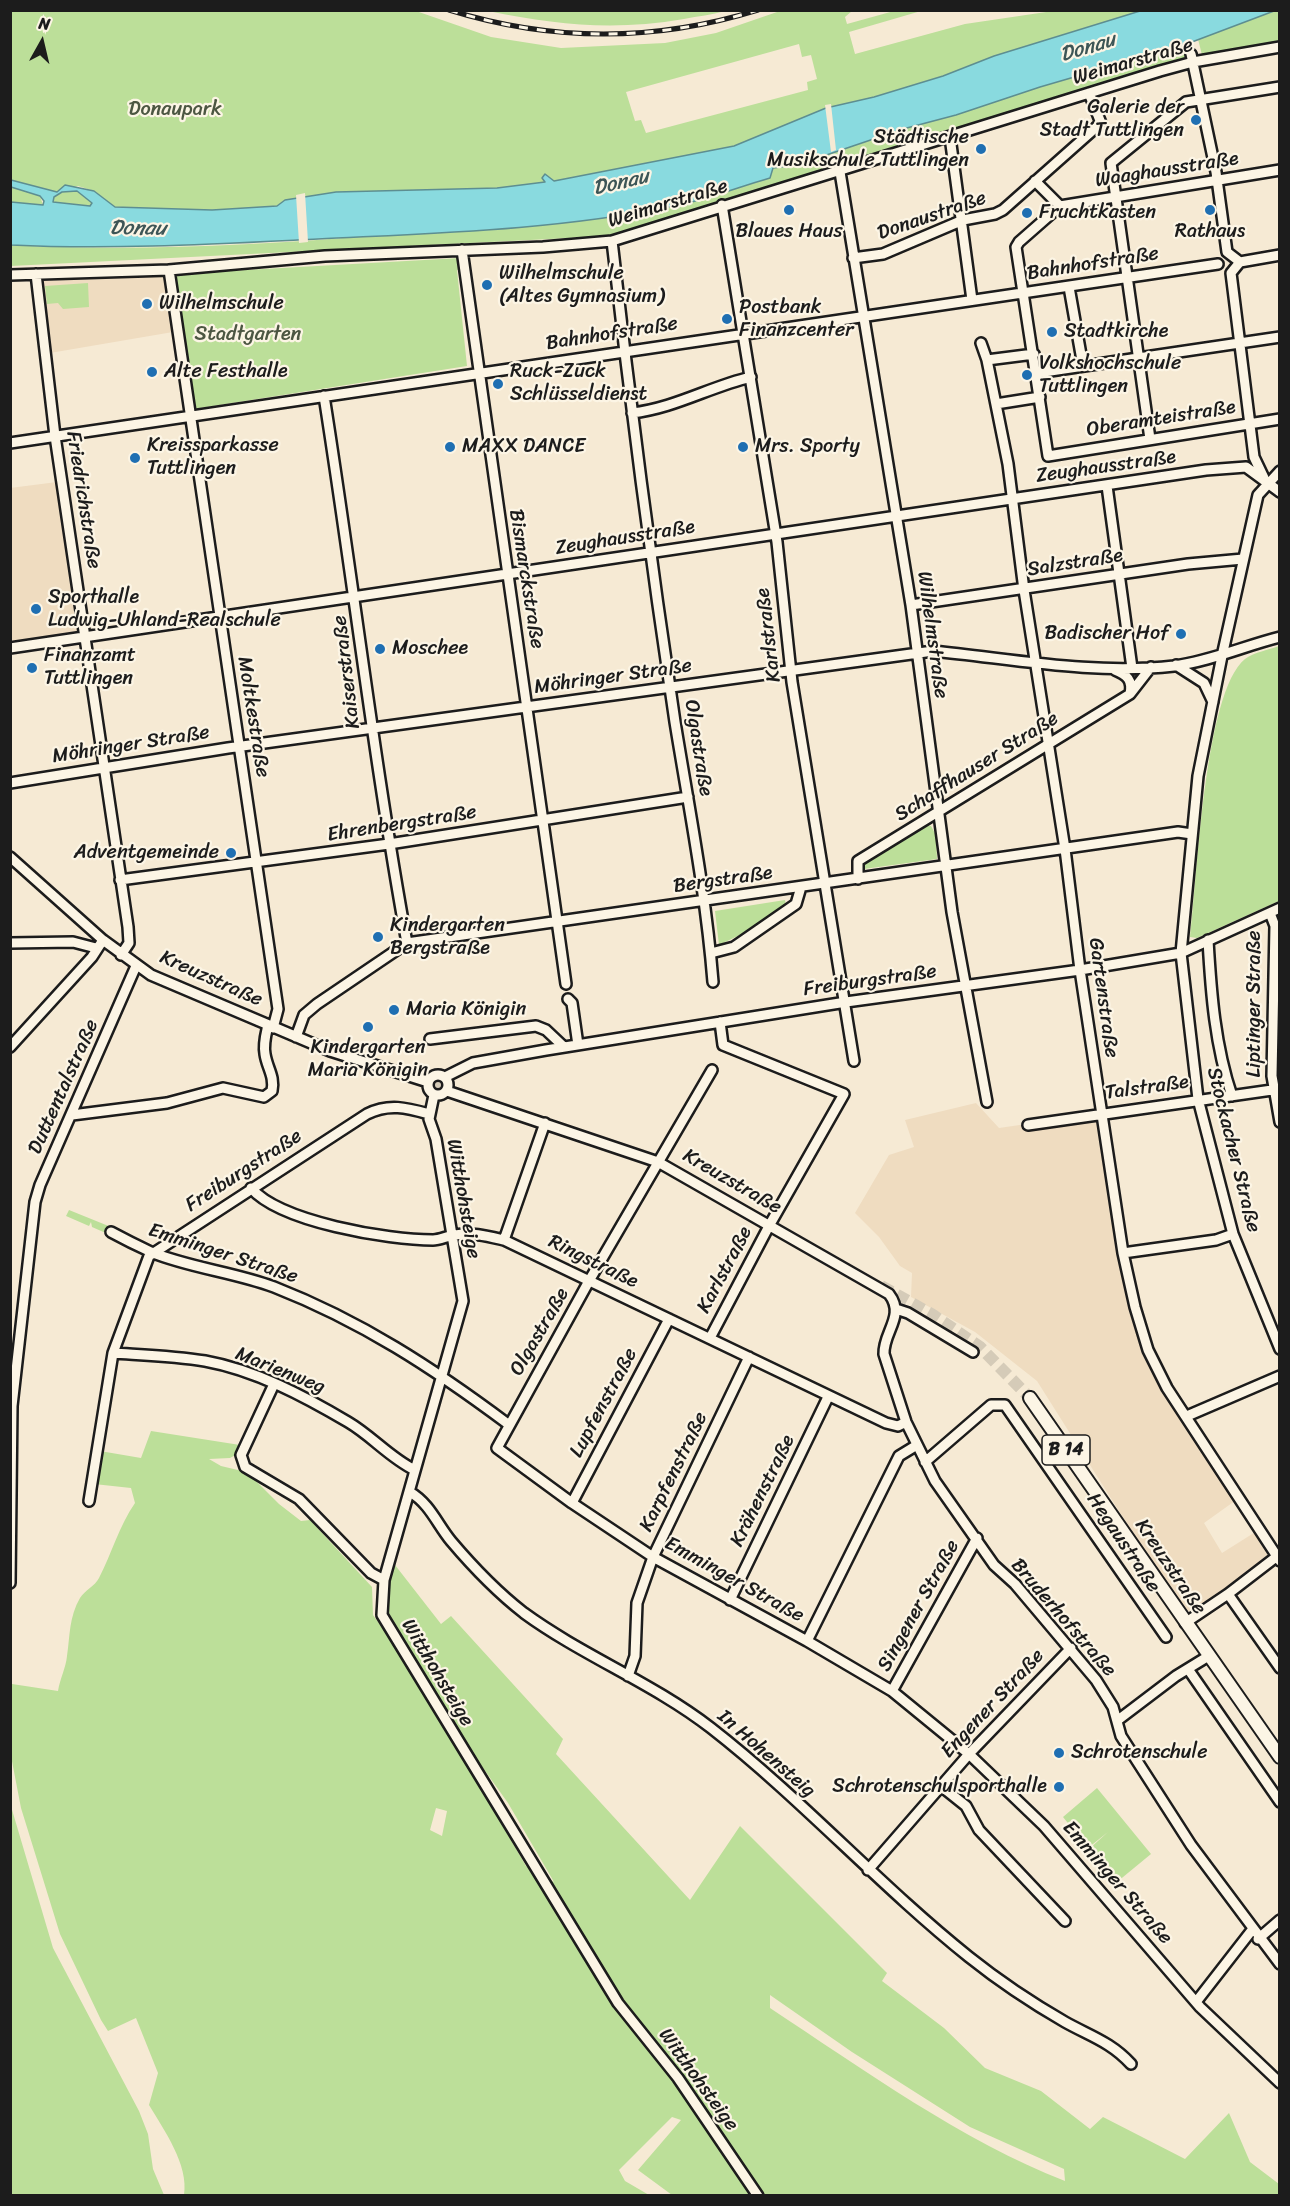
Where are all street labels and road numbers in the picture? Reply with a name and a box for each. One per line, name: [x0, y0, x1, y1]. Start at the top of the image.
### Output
street label: Weimarstraße: [1070, 33, 1196, 91]
street label: Waaghausstraße: [1094, 147, 1240, 193]
street label: Weimarstraße: [605, 174, 731, 234]
street label: Donaustraße: [875, 186, 989, 246]
street label: Bahnhofstraße: [1025, 242, 1161, 286]
street label: Bahnhofstraße: [544, 312, 680, 356]
street label: Oberamteistraße: [1085, 395, 1237, 443]
street label: Friedrichstraße: [60, 430, 106, 570]
street label: Zeughausstraße: [1034, 445, 1178, 489]
street label: Bismarckstraße: [503, 508, 549, 650]
street label: Zeughausstraße: [553, 515, 697, 561]
street label: Salzstraße: [1026, 544, 1124, 582]
street label: Wilhelmstraße: [911, 570, 953, 700]
street label: Karlstraße: [751, 587, 787, 683]
street label: Kaiserstraße: [328, 614, 366, 730]
street label: Möhringer Straße: [533, 654, 693, 700]
street label: Moltkestraße: [232, 655, 274, 779]
street label: Olgastraße: [679, 698, 717, 798]
street label: Schaffhauser Straße: [891, 707, 1063, 827]
street label: Möhringer Straße: [51, 721, 211, 769]
street label: Ehrenbergstraße: [326, 800, 478, 848]
street label: Bergstraße: [672, 861, 774, 899]
street label: Liptinger Straße: [1243, 930, 1267, 1078]
street label: Gartenstraße: [1083, 936, 1123, 1060]
street label: Kreuzstraße: [156, 946, 266, 1012]
street label: Freiburgstraße: [802, 960, 938, 1002]
street label: Duttentalstraße: [24, 1016, 104, 1158]
street label: Stockacher Straße: [1201, 1065, 1265, 1235]
street label: Talstraße: [1104, 1070, 1190, 1106]
street label: Freiburgstraße: [181, 1124, 307, 1218]
street label: Witthohsteige: [441, 1137, 485, 1261]
street label: Kreuzstraße: [678, 1144, 786, 1220]
street label: Emminger Straße: [145, 1219, 301, 1289]
street label: Karlstraße: [692, 1223, 758, 1317]
street label: Ringstraße: [544, 1230, 642, 1294]
street label: Olgastraße: [505, 1284, 575, 1380]
street label: Marienweg: [232, 1342, 328, 1400]
street label: Lupfenstraße: [565, 1344, 643, 1462]
street label: Karpfenstraße: [635, 1408, 713, 1536]
street label: Krähenstraße: [726, 1431, 800, 1551]
road number: B 14: [1042, 1435, 1090, 1465]
street label: Hegaustraße: [1081, 1489, 1165, 1597]
street label: Kreuzstraße: [1129, 1515, 1211, 1619]
street label: Emminger Straße: [660, 1532, 808, 1628]
street label: Singener Straße: [873, 1536, 965, 1676]
street label: Bruderhofstraße: [1005, 1554, 1121, 1682]
street label: Witthohsteige: [396, 1615, 478, 1731]
street label: Engener Straße: [936, 1644, 1050, 1764]
street label: In Hohensteig: [712, 1705, 820, 1803]
street label: Emminger Straße: [1057, 1816, 1177, 1950]
street label: Witthohsteige: [653, 2024, 743, 2136]

